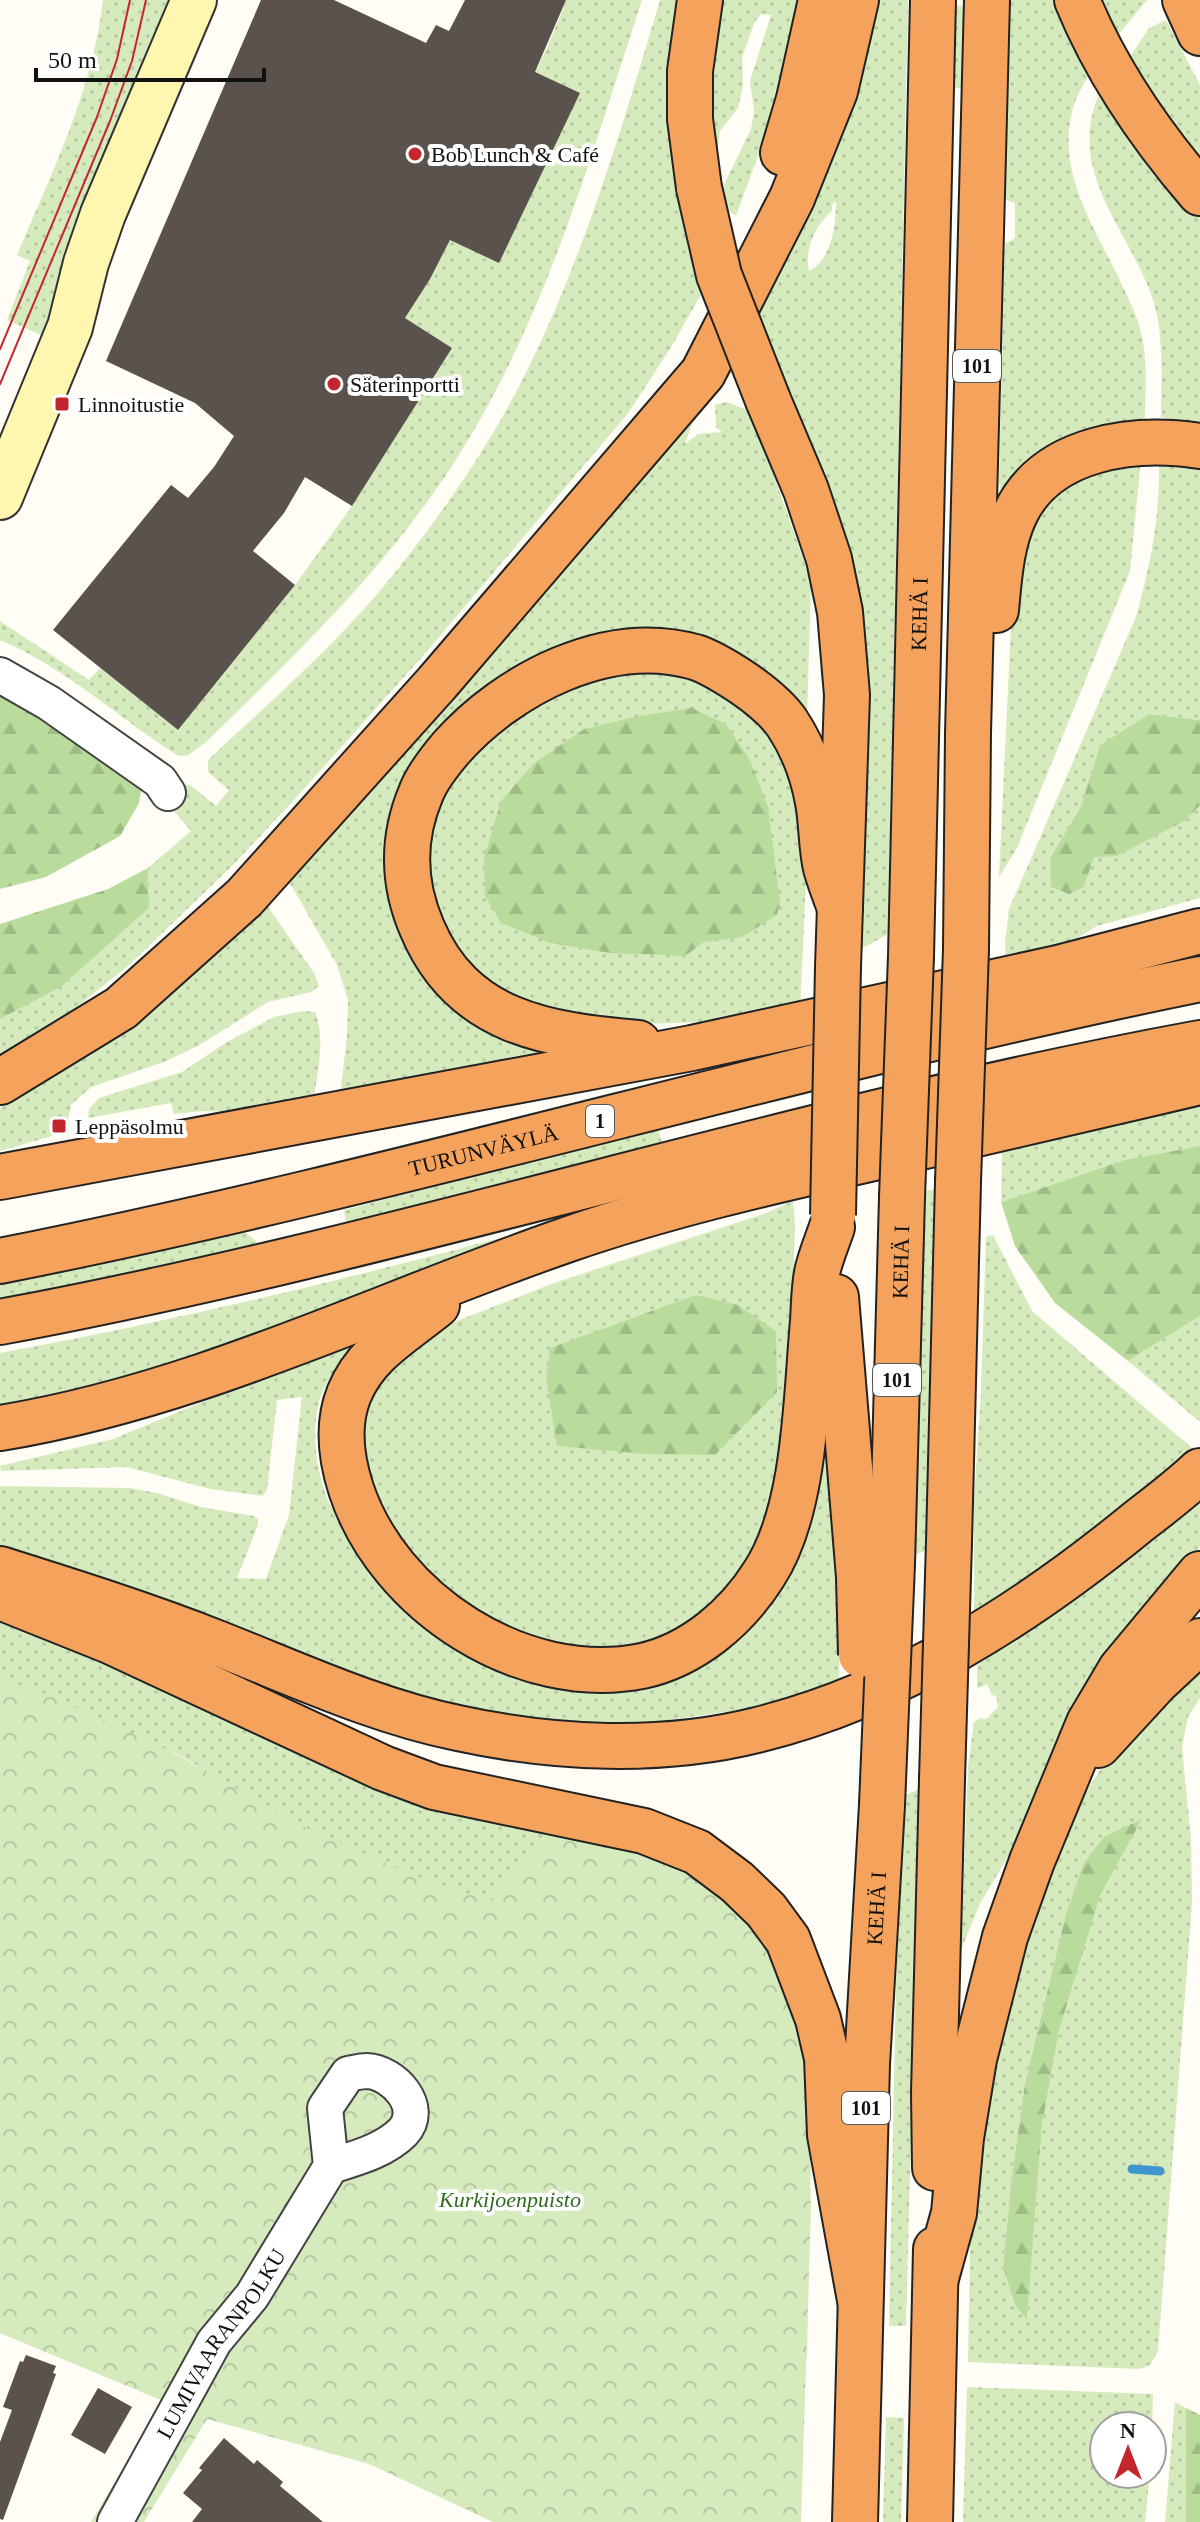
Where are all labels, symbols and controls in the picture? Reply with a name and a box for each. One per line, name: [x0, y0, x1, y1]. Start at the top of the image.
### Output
scale bar: [36, 32, 264, 82]
text: 50 m: [48, 47, 97, 73]
place label: Bob Lunch & Café: [431, 142, 599, 167]
marker: Bob Lunch & Café: [406, 145, 424, 163]
road number: 101: [953, 350, 1001, 382]
place label: Säterinportti: [350, 372, 460, 397]
marker: Säterinportti: [325, 375, 343, 393]
place label: Linnoitustie: [78, 392, 184, 417]
marker: Linnoitustie: [53, 395, 71, 413]
street label: KEHÄ I: [906, 577, 932, 651]
road number: 1: [586, 1105, 614, 1137]
place label: Leppäsolmu: [75, 1114, 184, 1139]
marker: Leppäsolmu: [50, 1117, 68, 1135]
street label: TURUNVÄYLÄ: [406, 1119, 561, 1181]
street label: KEHÄ I: [887, 1225, 914, 1299]
road number: 101: [873, 1364, 921, 1396]
street label: KEHÄ I: [861, 1871, 891, 1946]
road number: 101: [842, 2092, 890, 2124]
park label: Kurkijoenpuisto: [438, 2187, 581, 2212]
street label: LUMIVAARANPOLKU: [151, 2244, 290, 2443]
north arrow: [1088, 2410, 1168, 2490]
text: N: [1120, 2418, 1136, 2443]

